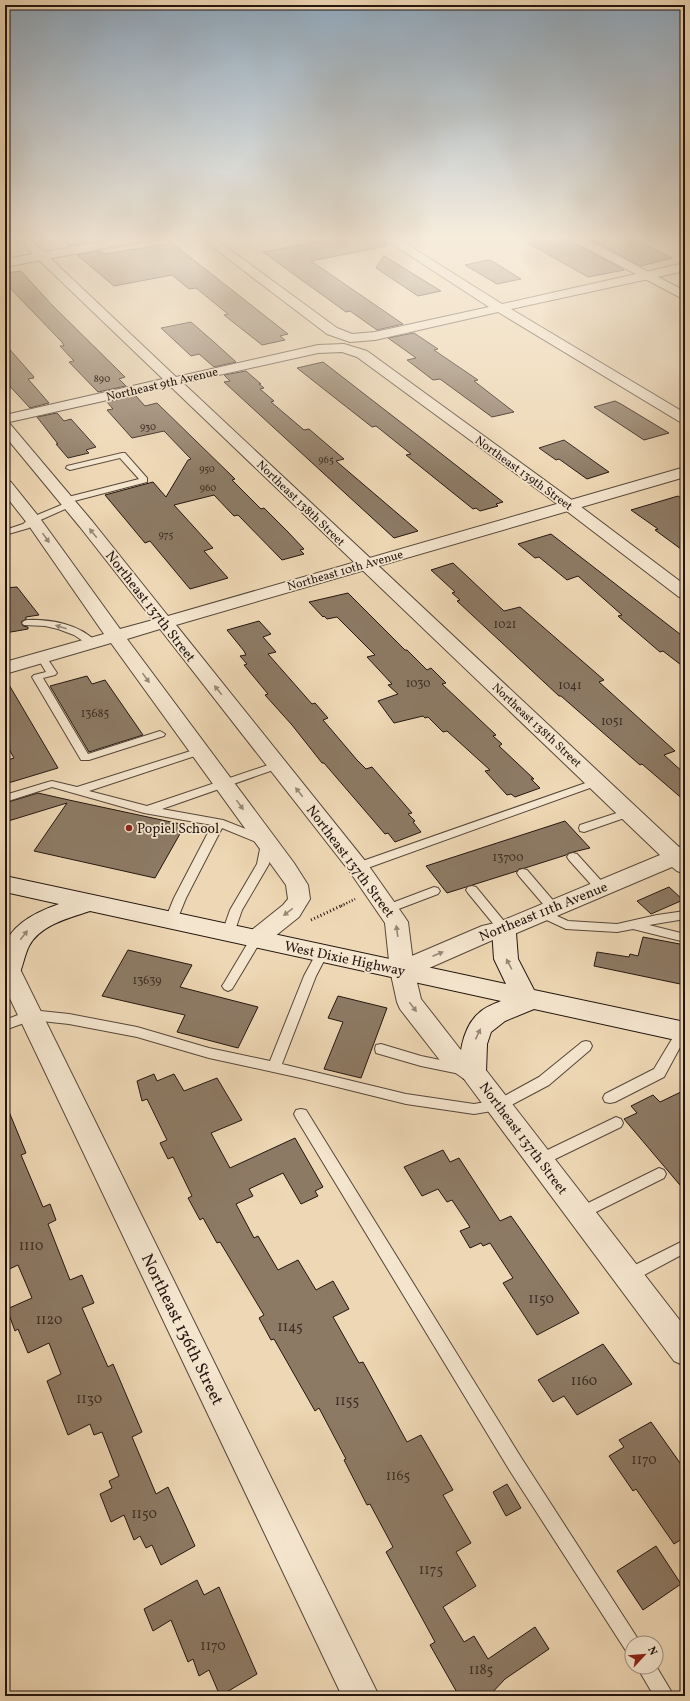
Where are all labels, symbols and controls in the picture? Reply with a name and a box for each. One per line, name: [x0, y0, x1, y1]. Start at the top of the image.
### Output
street label: Northeast 9th Avenue: [105, 364, 220, 406]
house number: 890: [94, 372, 110, 386]
house number: 930: [140, 420, 156, 434]
street label: Northeast 139th Street: [471, 433, 575, 515]
house number: 965: [318, 453, 334, 467]
street label: Northeast 138th Street: [253, 457, 348, 550]
house number: 950: [199, 462, 215, 476]
house number: 960: [200, 481, 216, 495]
one-way arrow: [89, 528, 98, 539]
house number: 975: [159, 528, 174, 542]
one-way arrow: [42, 533, 50, 544]
street label: Northeast 137th Street: [100, 547, 199, 667]
street label: Northeast 10th Avenue: [285, 547, 405, 595]
house number: 1021: [494, 617, 516, 633]
one-way arrow: [55, 624, 67, 630]
one-way arrow: [142, 673, 150, 683]
house number: 1030: [406, 676, 430, 692]
house number: 1041: [558, 678, 582, 694]
street label: Northeast 138th Street: [488, 680, 585, 772]
one-way arrow: [213, 685, 222, 696]
house number: 13685: [81, 706, 110, 722]
house number: 1051: [601, 714, 623, 730]
one-way arrow: [295, 786, 303, 797]
one-way arrow: [236, 800, 244, 810]
street label: Northeast 137th Street: [301, 802, 398, 922]
place label: Popiel School: [137, 820, 219, 839]
marker: Popiel School: [124, 823, 134, 833]
house number: 13700: [493, 850, 523, 866]
street label: Northeast 11th Avenue: [476, 878, 611, 947]
one-way arrow: [283, 908, 294, 917]
one-way arrow: [394, 925, 400, 937]
one-way arrow: [20, 930, 29, 941]
street label: West Dixie Highway: [282, 937, 407, 982]
one-way arrow: [433, 951, 445, 957]
one-way arrow: [506, 958, 513, 970]
house number: 13639: [133, 973, 161, 989]
one-way arrow: [409, 1001, 417, 1012]
one-way arrow: [475, 1028, 481, 1040]
street label: Northeast 137th Street: [474, 1079, 571, 1199]
house number: 1110: [19, 1237, 43, 1256]
street label: Northeast 136th Street: [135, 1250, 228, 1409]
house number: 1150: [528, 1290, 554, 1309]
house number: 1120: [36, 1311, 62, 1330]
house number: 1145: [277, 1318, 303, 1337]
house number: 1160: [571, 1372, 597, 1391]
house number: 1130: [76, 1390, 102, 1409]
house number: 1155: [335, 1392, 359, 1411]
house number: 1170: [631, 1451, 657, 1470]
house number: 1165: [386, 1467, 410, 1486]
house number: 1150: [131, 1505, 157, 1524]
house number: 1175: [419, 1561, 443, 1580]
north arrow: [624, 1635, 664, 1675]
house number: 1170: [200, 1637, 226, 1656]
text: N: [643, 1644, 660, 1658]
house number: 1185: [469, 1661, 493, 1680]

